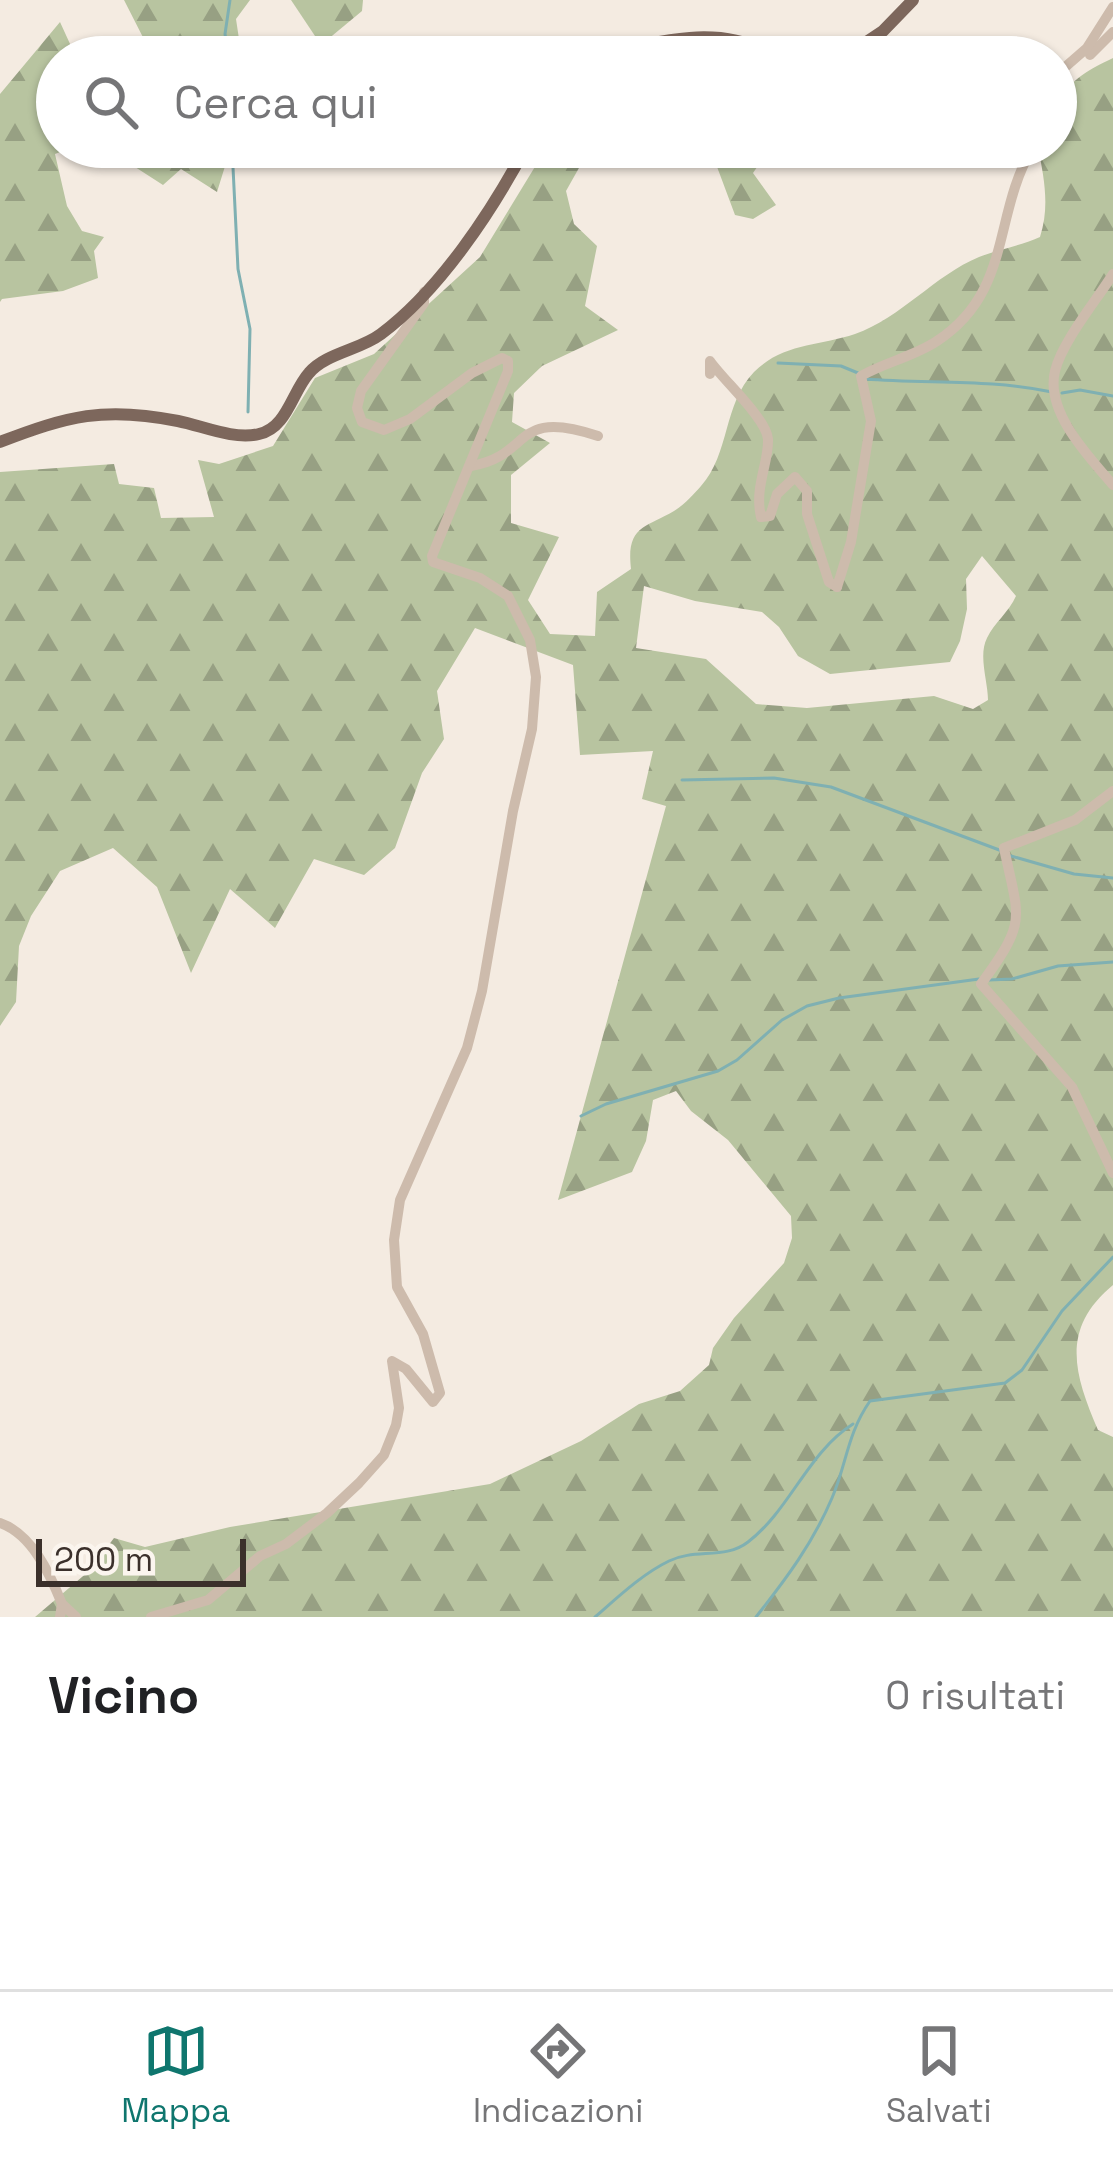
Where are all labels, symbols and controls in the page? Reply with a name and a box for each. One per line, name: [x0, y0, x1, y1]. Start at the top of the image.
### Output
search box: [36, 36, 1077, 168]
icon: search: [78, 69, 144, 135]
text: Cerca qui: [174, 74, 378, 131]
scale bar: [36, 1533, 246, 1586]
text: 200 m: [54, 1539, 153, 1581]
text: Vicino: [48, 1663, 199, 1728]
text: 0 risultati: [885, 1671, 1065, 1720]
tab: Mappa: [121, 2018, 230, 2132]
tab: Indicazioni: [473, 2018, 643, 2132]
tab: Salvati: [886, 2018, 992, 2132]

